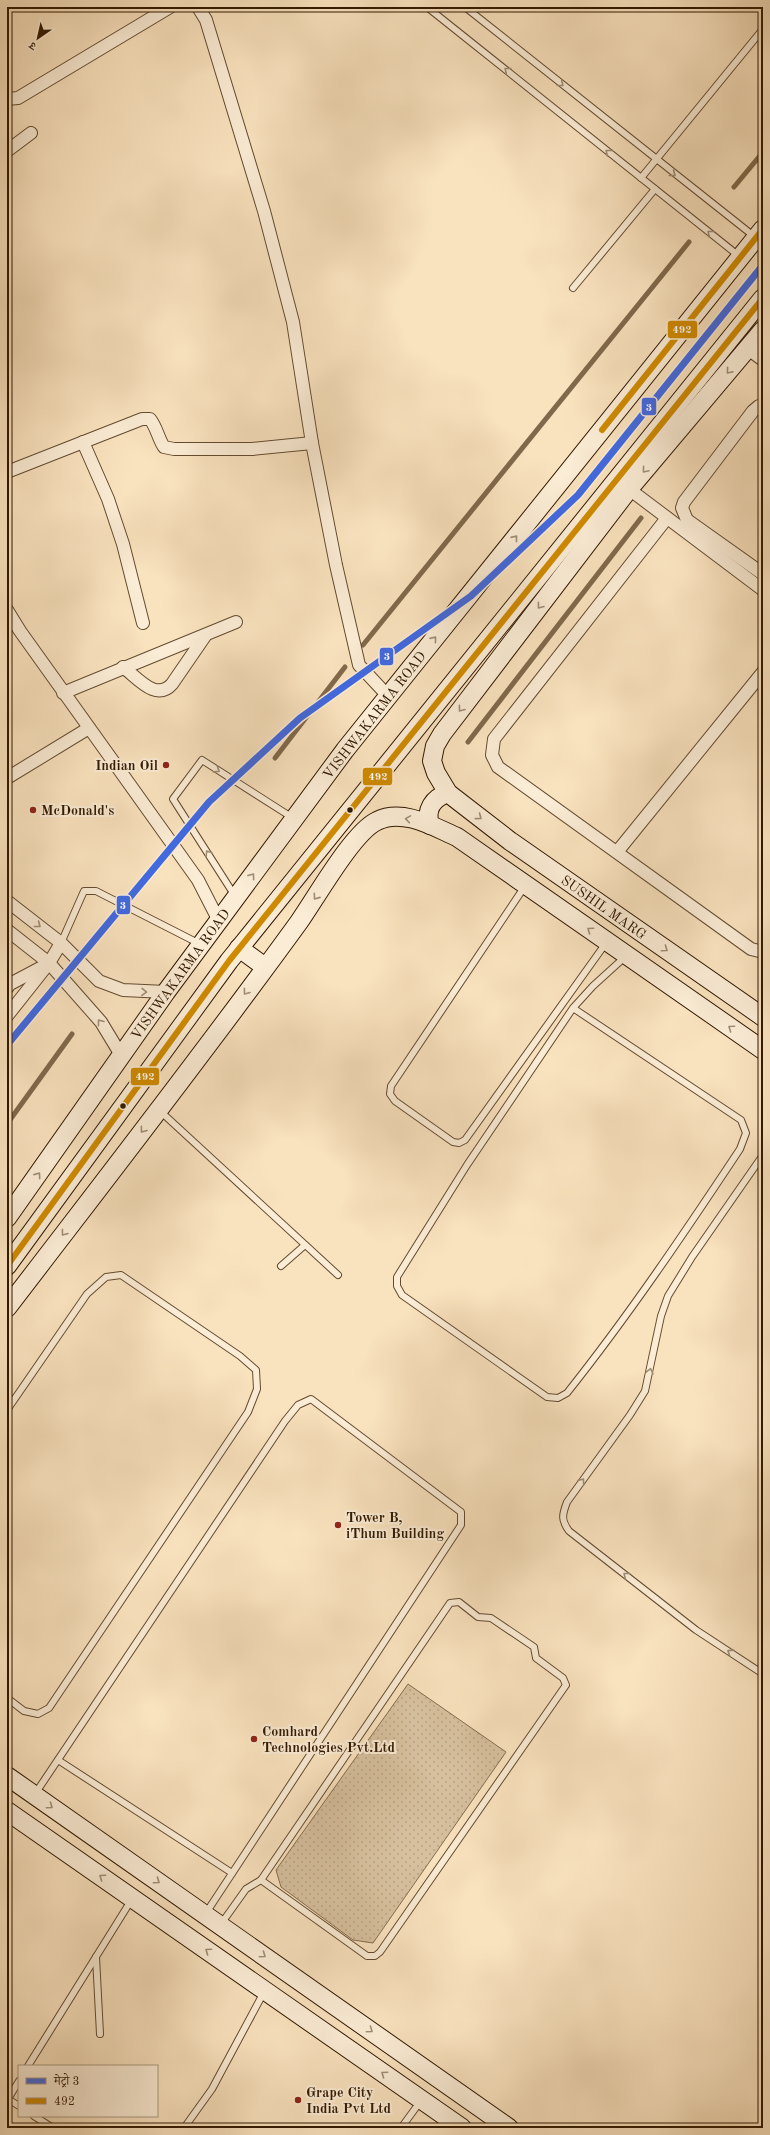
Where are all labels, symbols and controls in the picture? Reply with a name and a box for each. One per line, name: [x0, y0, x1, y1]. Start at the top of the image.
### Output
north arrow: [18, 18, 58, 58]
text: उ: [27, 38, 39, 52]
one-way arrow: [504, 68, 511, 75]
one-way arrow: [556, 79, 563, 86]
one-way arrow: [606, 149, 613, 156]
one-way arrow: [669, 169, 676, 176]
one-way arrow: [707, 231, 714, 238]
line badge: 492: [667, 320, 698, 339]
text: 492: [672, 325, 692, 336]
one-way arrow: [727, 366, 734, 373]
line badge: 3: [641, 397, 657, 416]
text: 3: [646, 403, 652, 414]
one-way arrow: [643, 465, 650, 473]
one-way arrow: [510, 535, 517, 542]
one-way arrow: [537, 601, 544, 608]
one-way arrow: [429, 637, 436, 644]
line badge: 3: [379, 647, 394, 666]
street label: VISHWAKARMA ROAD: [321, 649, 429, 782]
text: 3: [384, 652, 390, 663]
one-way arrow: [458, 705, 466, 712]
place label: Indian Oil: [95, 759, 158, 773]
marker: Indian Oil: [161, 760, 171, 770]
one-way arrow: [213, 765, 220, 773]
line badge: 492: [362, 767, 393, 786]
text: 492: [368, 772, 388, 783]
place label: McDonald's: [41, 804, 114, 818]
marker: McDonald's: [28, 805, 38, 815]
unlabelled marker: [345, 805, 355, 815]
one-way arrow: [475, 812, 482, 820]
one-way arrow: [405, 815, 411, 824]
one-way arrow: [205, 850, 212, 857]
one-way arrow: [248, 873, 255, 880]
street label: SUSHIL MARG: [558, 873, 649, 942]
one-way arrow: [313, 893, 321, 900]
line badge: 3: [116, 895, 131, 915]
text: 3: [120, 901, 126, 912]
street label: VISHWAKARMA ROAD: [129, 907, 233, 1043]
one-way arrow: [33, 920, 40, 927]
one-way arrow: [587, 927, 594, 935]
one-way arrow: [661, 944, 668, 952]
one-way arrow: [244, 987, 251, 994]
one-way arrow: [141, 988, 147, 996]
one-way arrow: [98, 1020, 105, 1027]
one-way arrow: [728, 1025, 735, 1033]
line badge: 492: [130, 1067, 160, 1086]
text: 492: [135, 1072, 155, 1083]
unlabelled marker: [118, 1101, 128, 1111]
one-way arrow: [141, 1125, 148, 1132]
one-way arrow: [33, 1172, 40, 1179]
one-way arrow: [62, 1228, 69, 1235]
one-way arrow: [645, 1368, 653, 1375]
one-way arrow: [577, 1478, 585, 1485]
place label: Tower B, iThum Building: [346, 1511, 444, 1541]
marker: Tower B, iThum Building: [333, 1520, 343, 1530]
one-way arrow: [623, 1573, 630, 1580]
one-way arrow: [728, 1650, 735, 1657]
place label: Comhard Technologies Pvt.Ltd: [262, 1725, 396, 1755]
marker: Comhard Technologies Pvt.Ltd: [249, 1734, 259, 1744]
one-way arrow: [46, 1801, 53, 1808]
one-way arrow: [99, 1874, 106, 1882]
one-way arrow: [153, 1876, 160, 1884]
one-way arrow: [206, 1949, 213, 1956]
one-way arrow: [259, 1950, 266, 1958]
one-way arrow: [365, 2025, 372, 2032]
legend: [18, 2065, 158, 2117]
one-way arrow: [381, 2071, 388, 2079]
text: मेट्रो 3: [53, 2073, 80, 2088]
place label: Grape City India Pvt Ltd: [306, 2086, 391, 2116]
marker: Grape City India Pvt Ltd: [293, 2095, 303, 2105]
text: 492: [54, 2096, 75, 2108]

